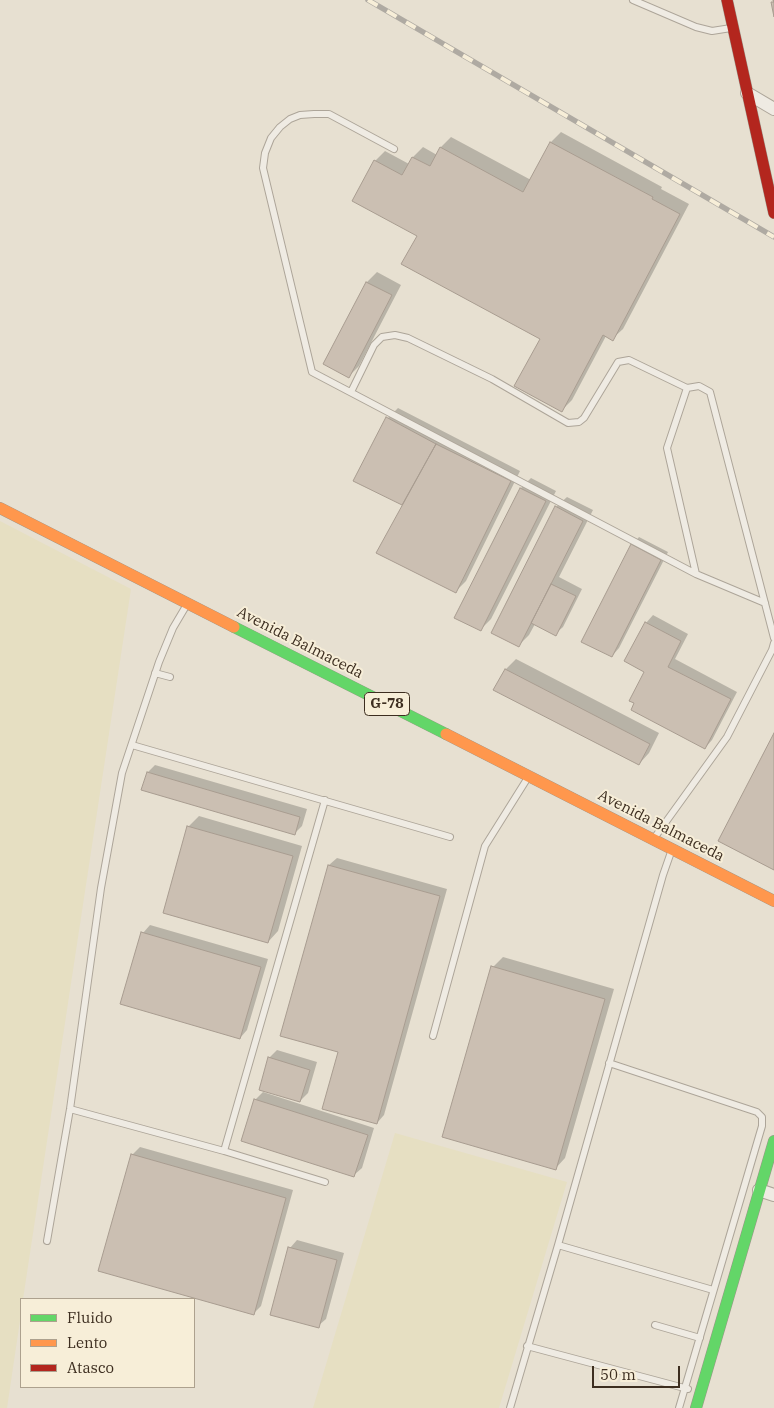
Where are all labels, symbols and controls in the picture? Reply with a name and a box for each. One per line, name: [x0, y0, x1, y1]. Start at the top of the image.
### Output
street label: Avenida Balmaceda: [234, 603, 366, 683]
road number: G-78: [364, 692, 410, 716]
street label: Avenida Balmaceda: [595, 786, 727, 866]
legend: [20, 1298, 195, 1388]
text: Fluido: [67, 1308, 112, 1327]
text: Lento: [67, 1333, 107, 1352]
scale bar: [594, 1356, 682, 1388]
text: Atasco: [67, 1358, 114, 1377]
text: 50 m: [600, 1365, 636, 1384]

